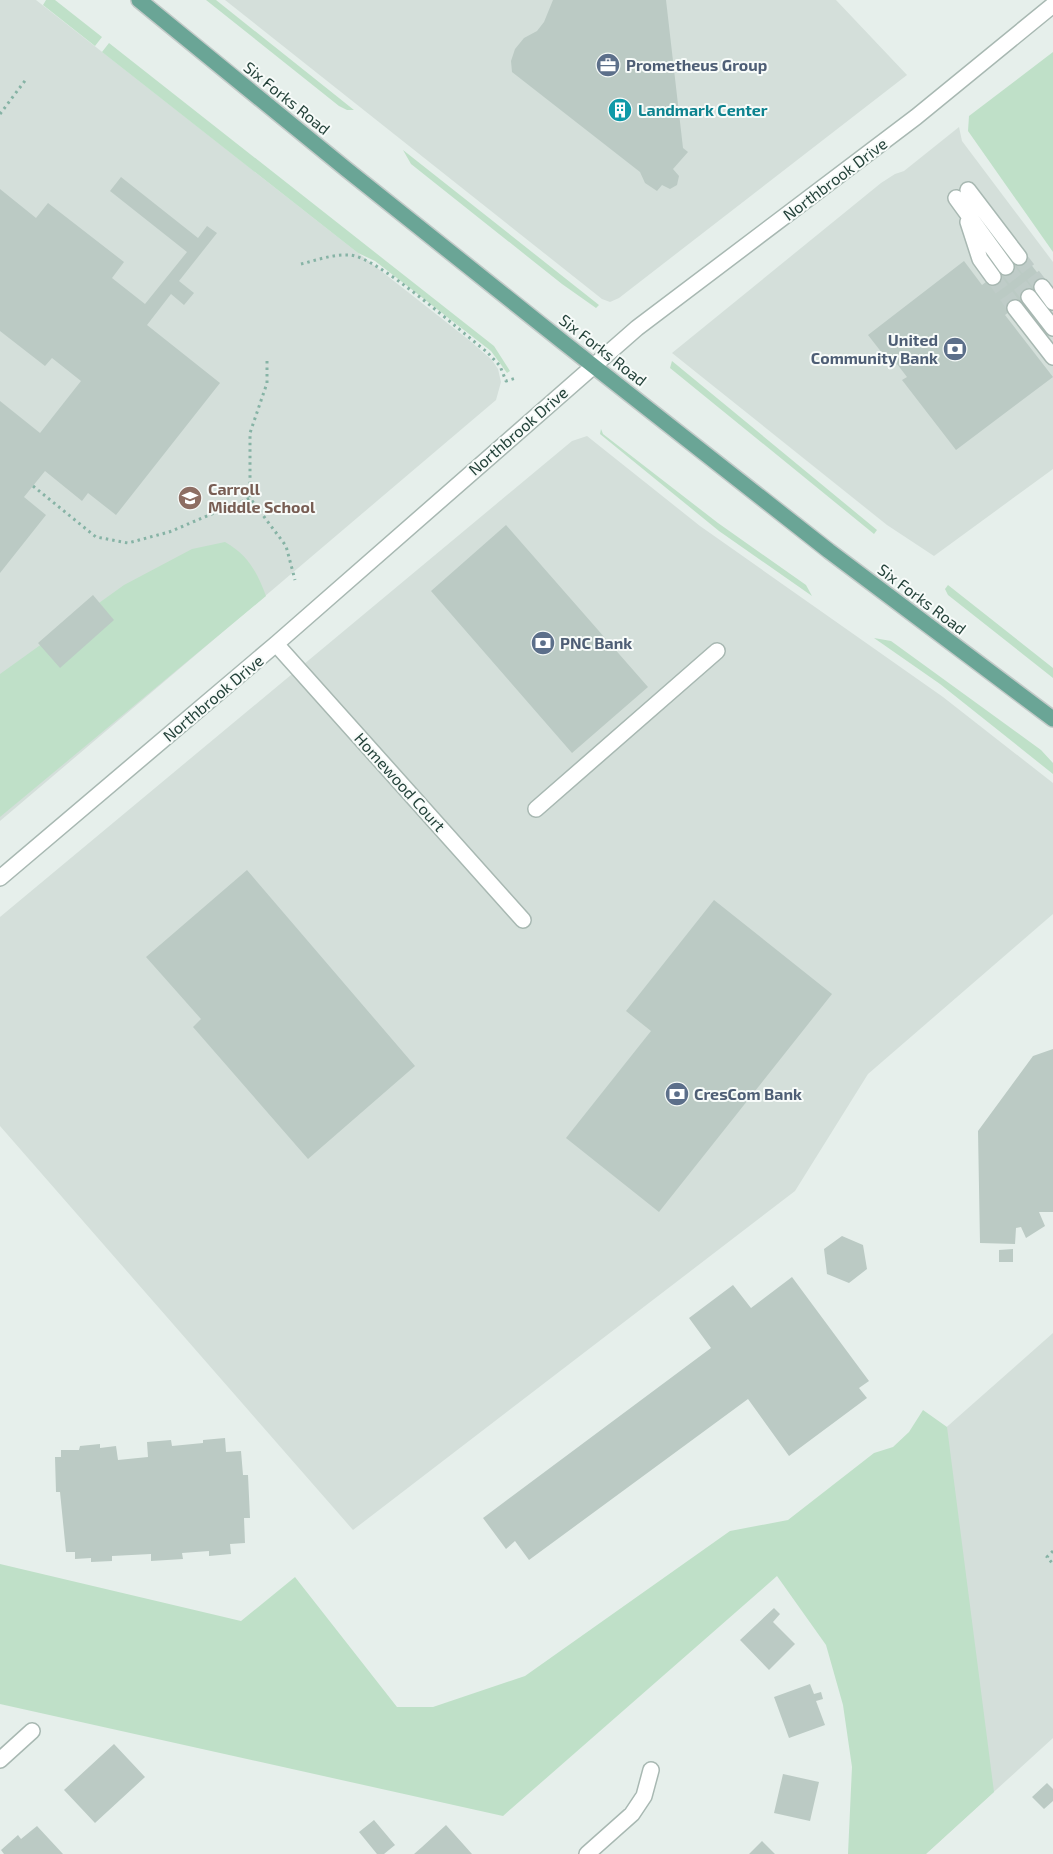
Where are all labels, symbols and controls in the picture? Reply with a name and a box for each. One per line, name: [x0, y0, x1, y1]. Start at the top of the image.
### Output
office icon: Prometheus Group: [595, 52, 621, 78]
place label: Prometheus Group: [626, 55, 767, 74]
street label: Six Forks Road: [240, 57, 334, 138]
building icon: Landmark Center: [607, 97, 633, 123]
place label: Landmark Center: [638, 100, 768, 119]
street label: Northbrook Drive: [779, 133, 890, 224]
street label: Six Forks Road: [556, 310, 651, 390]
place label: United Community Bank: [811, 330, 938, 368]
bank icon: United Community Bank: [942, 336, 968, 362]
street label: Northbrook Drive: [464, 382, 571, 479]
place label: Carroll Middle School: [208, 479, 316, 516]
school or university icon: Carroll Middle School: [177, 485, 203, 511]
street label: Six Forks Road: [874, 559, 970, 638]
bank icon: PNC Bank: [530, 630, 556, 656]
place label: PNC Bank: [560, 633, 632, 652]
street label: Northbrook Drive: [159, 650, 267, 745]
street label: Homewood Court: [351, 728, 450, 835]
bank icon: CresCom Bank: [664, 1081, 690, 1107]
place label: CresCom Bank: [694, 1084, 802, 1103]

